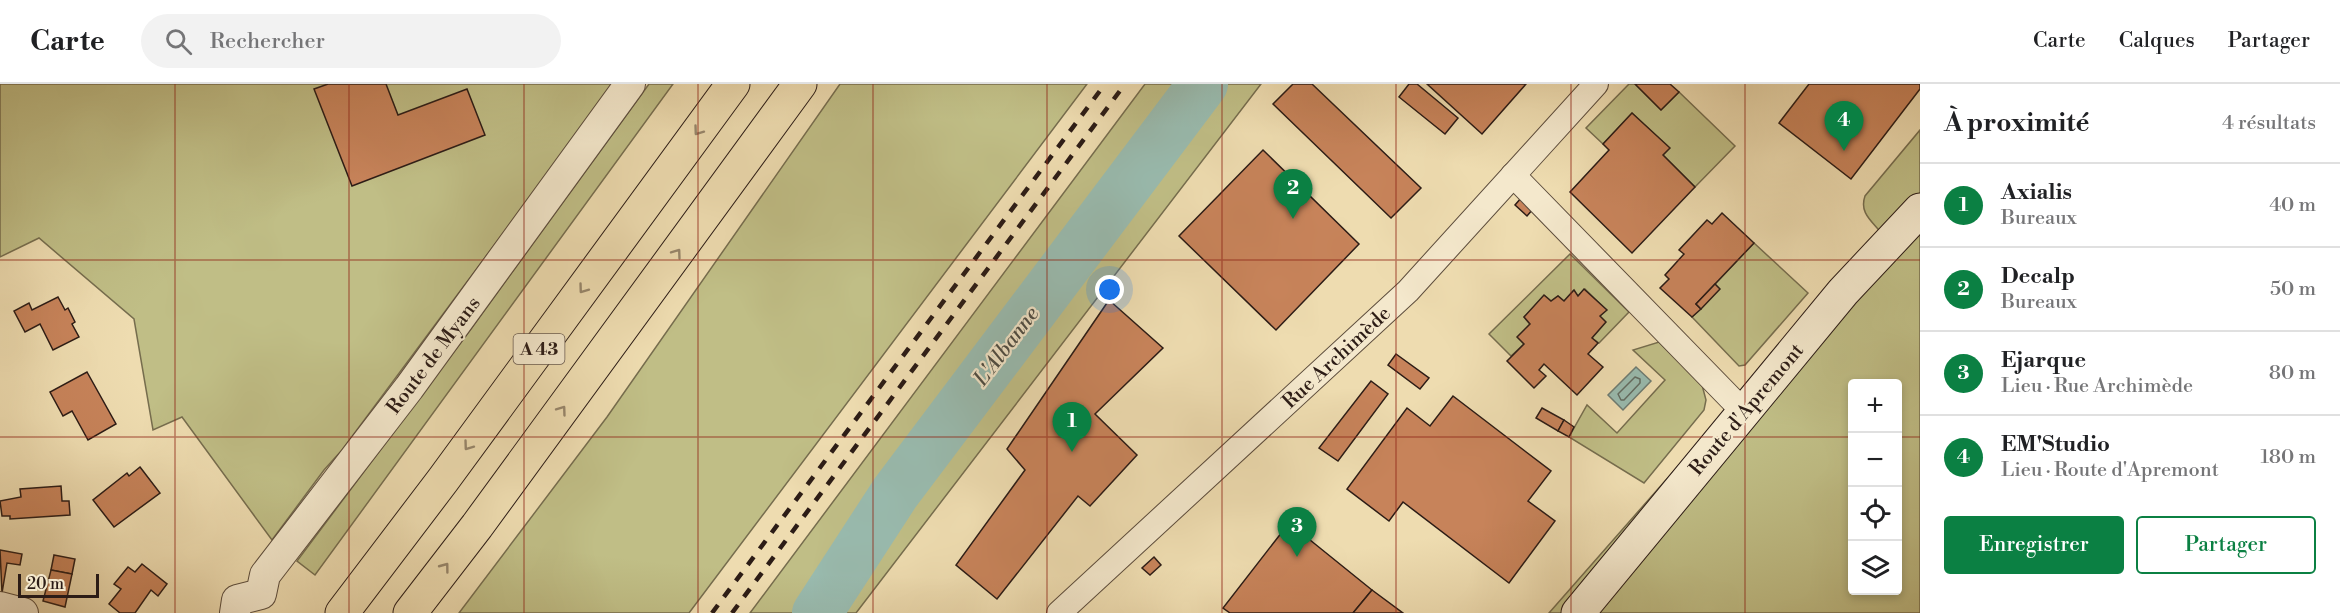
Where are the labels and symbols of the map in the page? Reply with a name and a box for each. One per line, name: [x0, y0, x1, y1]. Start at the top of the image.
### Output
pin: 4: [1824, 101, 1864, 151]
one-way arrow: [694, 125, 705, 136]
pin: 2: [1274, 170, 1312, 219]
one-way arrow: [670, 248, 681, 259]
your location: [1095, 275, 1124, 304]
one-way arrow: [579, 282, 590, 293]
street label: Route de Myans: [382, 292, 487, 420]
water label: L'Albanne: [968, 302, 1045, 392]
street label: Rue Archimède: [1278, 302, 1396, 415]
road number: A 43: [514, 334, 564, 364]
street label: Route d'Apremont: [1685, 339, 1810, 481]
pin: 1: [1052, 402, 1092, 452]
one-way arrow: [554, 405, 565, 416]
one-way arrow: [464, 440, 475, 451]
pin: 3: [1278, 508, 1316, 557]
one-way arrow: [438, 562, 449, 573]
scale bar: [18, 571, 99, 598]

